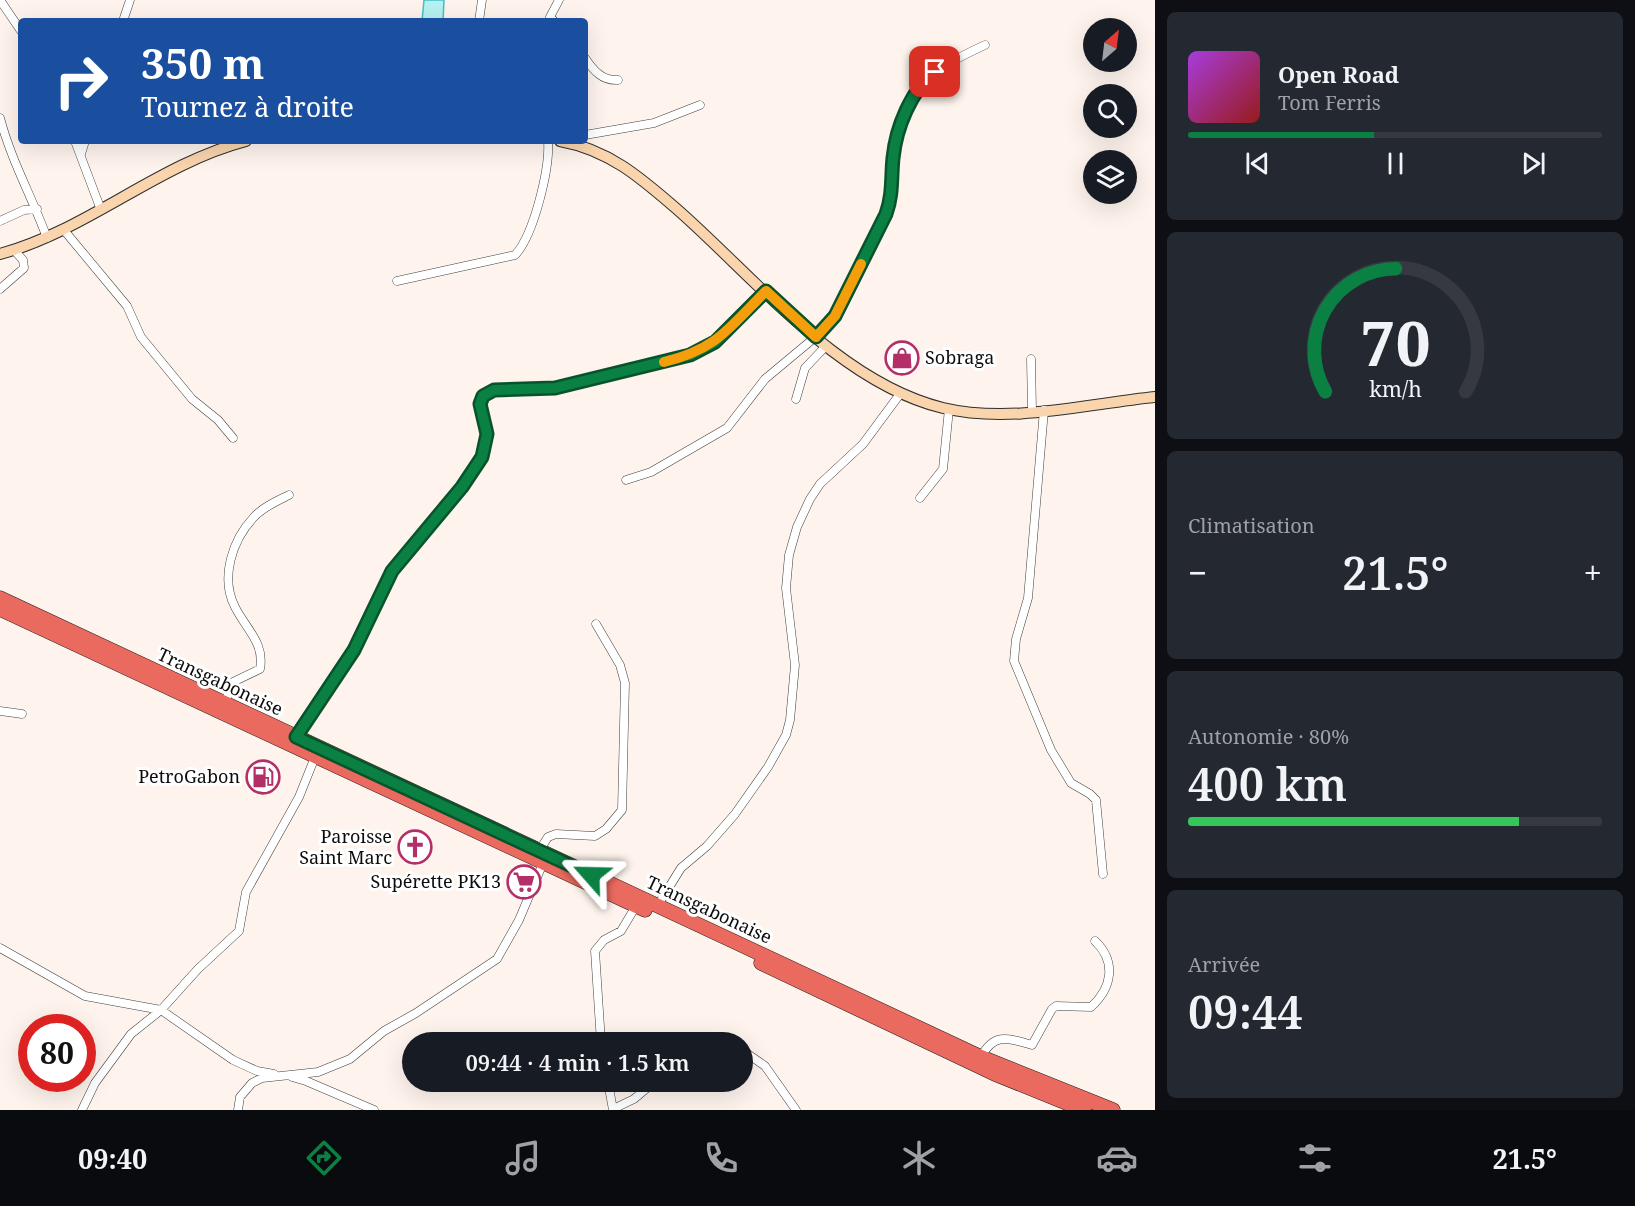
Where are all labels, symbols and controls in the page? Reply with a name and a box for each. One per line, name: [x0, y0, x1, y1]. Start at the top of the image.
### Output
north arrow: [1083, 18, 1137, 72]
map controls: [1083, 18, 1137, 204]
text: 350 m: [141, 34, 265, 91]
icon: right: [42, 42, 120, 120]
pin: [909, 46, 960, 97]
icon: arrive: [918, 55, 951, 88]
text: Open Road: [1278, 59, 1399, 89]
button: search: [1083, 84, 1137, 138]
text: Tournez à droite: [141, 88, 354, 125]
text: Tom Ferris: [1278, 89, 1381, 116]
icon: previous: [1241, 147, 1274, 180]
icon: pause: [1379, 147, 1412, 180]
icon: next: [1517, 147, 1550, 180]
button: layers: [1083, 150, 1137, 204]
text: 70: [1360, 300, 1430, 385]
shop icon: Sobraga: [884, 340, 920, 376]
place label: Sobraga: [925, 345, 994, 369]
text: km/h: [1369, 375, 1422, 404]
text: Climatisation: [1188, 512, 1315, 539]
text: 21.5°: [1342, 542, 1449, 603]
text: −: [1188, 550, 1207, 595]
text: +: [1584, 550, 1602, 595]
street label: Transgabonaise: [154, 642, 287, 721]
text: Autonomie · 80%: [1188, 723, 1349, 750]
text: 400 km: [1188, 753, 1347, 814]
fuel station icon: PetroGabon: [245, 759, 281, 795]
place label: PetroGabon: [138, 764, 240, 788]
place label: Paroisse Saint Marc: [299, 824, 392, 869]
church icon: Paroisse Saint Marc: [397, 829, 433, 865]
position arrow: [559, 843, 623, 907]
supermarket icon: Supérette PK13: [506, 864, 542, 900]
place label: Supérette PK13: [370, 869, 501, 893]
street label: Transgabonaise: [643, 870, 776, 949]
text: Arrivée: [1188, 951, 1260, 978]
text: 09:44: [1188, 981, 1303, 1042]
speed limit sign: 80: [18, 1014, 96, 1092]
text: 09:44 · 4 min · 1.5 km: [465, 1047, 690, 1077]
icon: directions: [303, 1137, 345, 1179]
icon: music: [502, 1137, 544, 1179]
icon: phone: [700, 1137, 742, 1179]
icon: climate: [898, 1137, 940, 1179]
icon: car: [1096, 1137, 1138, 1179]
icon: filters: [1294, 1137, 1336, 1179]
text: 09:40: [78, 1140, 147, 1177]
text: 21.5°: [1492, 1140, 1557, 1177]

